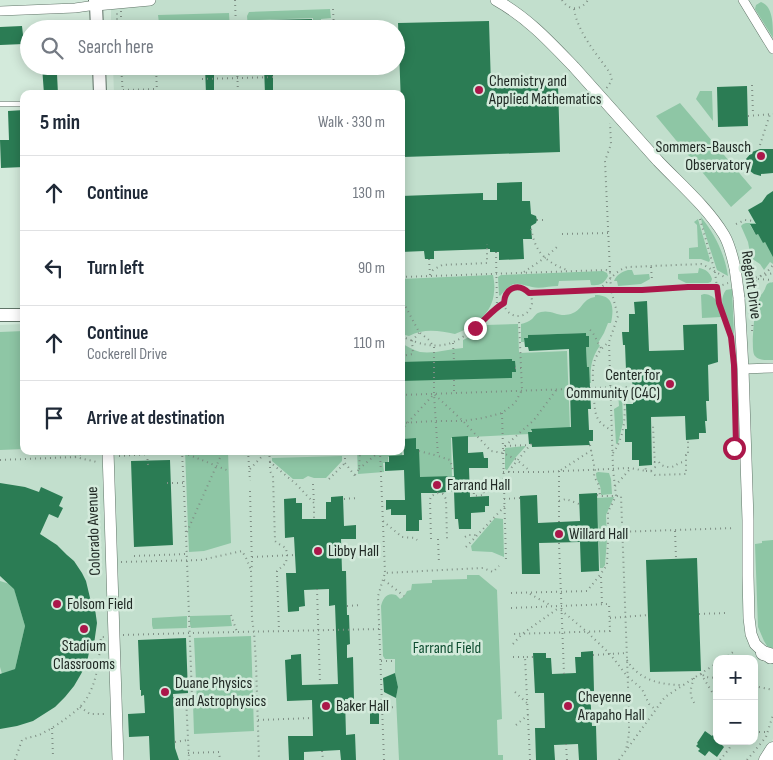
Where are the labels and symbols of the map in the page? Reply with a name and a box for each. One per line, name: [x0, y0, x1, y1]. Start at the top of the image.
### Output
place label: Chemistry and Applied Mathematics: [488, 72, 602, 109]
marker: Chemistry and Applied Mathematics: [473, 84, 485, 96]
place label: Sommers-Bausch Observatory: [656, 138, 751, 175]
marker: Sommers-Bausch Observatory: [755, 150, 767, 162]
street label: Regent Drive: [737, 250, 765, 320]
route end: [464, 317, 487, 340]
place label: Center for Community (C4C): [566, 366, 660, 403]
marker: Center for Community (C4C): [664, 378, 676, 390]
route start: [723, 437, 746, 460]
place label: Farrand Hall: [447, 476, 510, 495]
marker: Farrand Hall: [431, 479, 443, 491]
street label: Colorado Avenue: [83, 486, 105, 576]
place label: Willard Hall: [569, 525, 628, 544]
marker: Willard Hall: [553, 528, 565, 540]
place label: Libby Hall: [328, 542, 379, 561]
marker: Libby Hall: [312, 545, 324, 557]
place label: Folsom Field: [67, 595, 133, 614]
marker: Folsom Field: [51, 598, 63, 610]
marker: Stadium Classrooms: [78, 623, 90, 635]
place label: Stadium Classrooms: [53, 637, 115, 674]
park label: Farrand Field: [413, 639, 481, 658]
place label: Duane Physics and Astrophysics: [175, 674, 266, 711]
marker: Duane Physics and Astrophysics: [159, 686, 171, 698]
place label: Cheyenne Arapaho Hall: [577, 688, 645, 725]
place label: Baker Hall: [336, 697, 389, 716]
marker: Baker Hall: [320, 700, 332, 712]
marker: Cheyenne Arapaho Hall: [562, 700, 574, 712]

